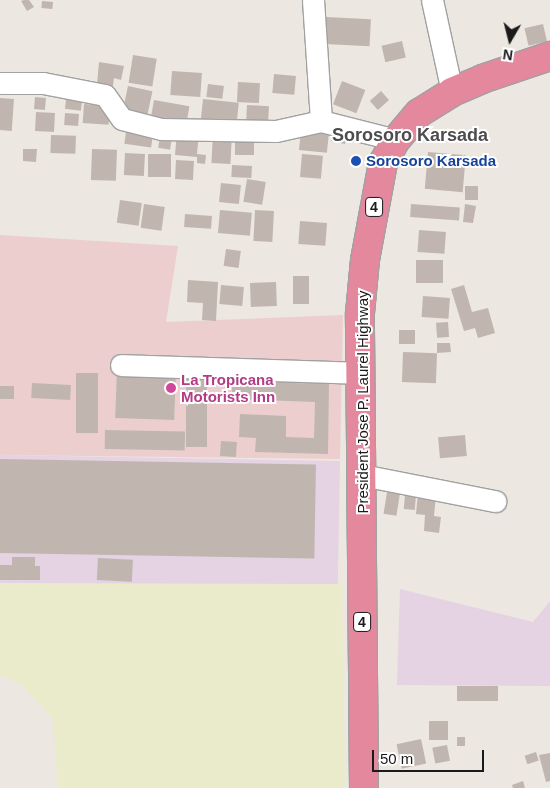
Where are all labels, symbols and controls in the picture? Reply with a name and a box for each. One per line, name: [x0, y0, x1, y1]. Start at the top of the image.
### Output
north arrow: [485, 15, 535, 65]
text: N: [502, 46, 514, 63]
district label: Sorosoro Karsada: [332, 124, 488, 146]
place label: Sorosoro Karsada: [366, 152, 496, 170]
marker: Sorosoro Karsada: [350, 155, 362, 167]
road number: 4: [364, 196, 384, 218]
street label: President Jose P. Laurel Highway: [354, 290, 372, 514]
place label: La Tropicana Motorists Inn: [181, 370, 275, 405]
marker: La Tropicana Motorists Inn: [165, 382, 177, 394]
road number: 4: [352, 610, 372, 634]
scale bar: [375, 740, 488, 772]
text: 50 m: [380, 750, 413, 767]

